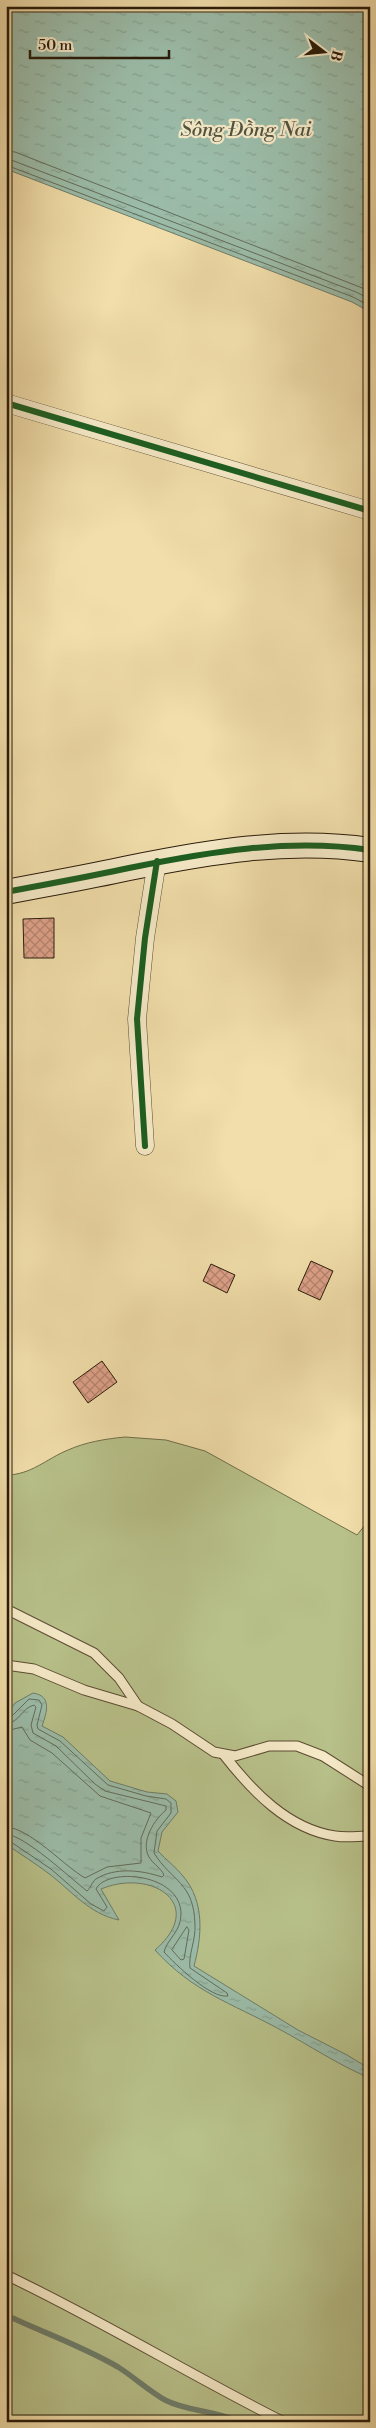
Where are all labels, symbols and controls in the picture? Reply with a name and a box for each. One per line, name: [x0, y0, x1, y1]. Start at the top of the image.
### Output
scale bar: [30, 28, 169, 60]
north arrow: [298, 28, 348, 78]
text: 50 m: [38, 36, 72, 55]
text: B: [325, 48, 346, 63]
water label: Sông Đồng Nai: [180, 118, 312, 143]

